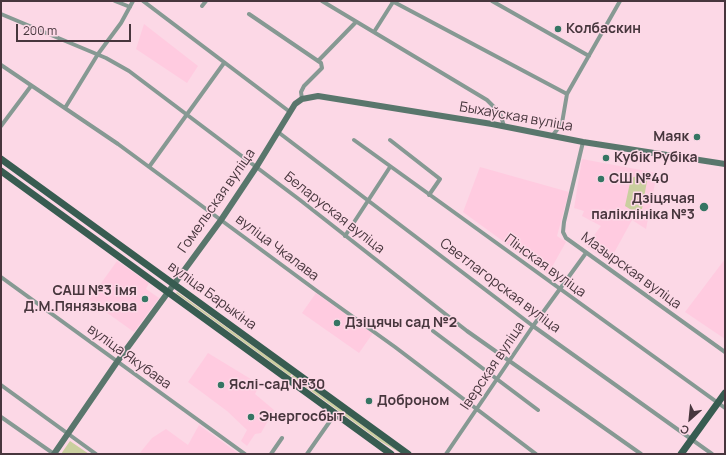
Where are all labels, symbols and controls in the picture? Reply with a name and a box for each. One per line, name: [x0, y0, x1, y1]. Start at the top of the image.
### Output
scale bar: [18, 16, 133, 42]
place label: Колбаскин: [566, 21, 641, 37]
text: 200 m: [23, 22, 57, 39]
marker: Колбаскин: [553, 24, 563, 34]
street label: Быхаўская вуліца: [458, 99, 574, 135]
place label: Маяк: [653, 129, 689, 145]
marker: Маяк: [692, 132, 702, 142]
street label: Гомельская вуліца: [175, 146, 259, 256]
place label: Кубік Рубіка: [614, 150, 698, 166]
marker: Кубік Рубіка: [601, 153, 611, 163]
street label: Беларуская вуліца: [280, 169, 388, 257]
place label: СШ №40: [609, 171, 669, 187]
marker: СШ №40: [596, 174, 606, 184]
place label: Дзіцячая паліклініка №3: [591, 191, 695, 224]
marker: Дзіцячая паліклініка №3: [698, 201, 710, 213]
street label: вуліца Чкалава: [232, 211, 322, 285]
street label: Мазырская вуліца: [578, 229, 684, 313]
street label: Пінская вуліца: [501, 231, 589, 301]
street label: Светлагорская вуліца: [436, 235, 564, 337]
street label: вуліца Барыкіна: [164, 258, 260, 334]
place label: САШ №3 імя Д.М.Пянязькова: [24, 283, 137, 316]
marker: САШ №3 імя Д.М.Пянязькова: [140, 294, 150, 304]
place label: Дзіцячы сад №2: [345, 315, 457, 331]
marker: Дзіцячы сад №2: [332, 318, 342, 328]
street label: Іверская вуліца: [457, 319, 529, 413]
street label: вуліца Якубава: [84, 321, 174, 393]
place label: Яслі-сад №30: [229, 377, 325, 393]
marker: Яслі-сад №30: [216, 380, 226, 390]
place label: Доброном: [377, 393, 449, 409]
marker: Доброном: [364, 396, 374, 406]
north arrow: [670, 399, 710, 439]
place label: Энергосбыт: [259, 409, 344, 425]
marker: Энергосбыт: [246, 412, 256, 422]
text: С: [677, 422, 691, 439]

